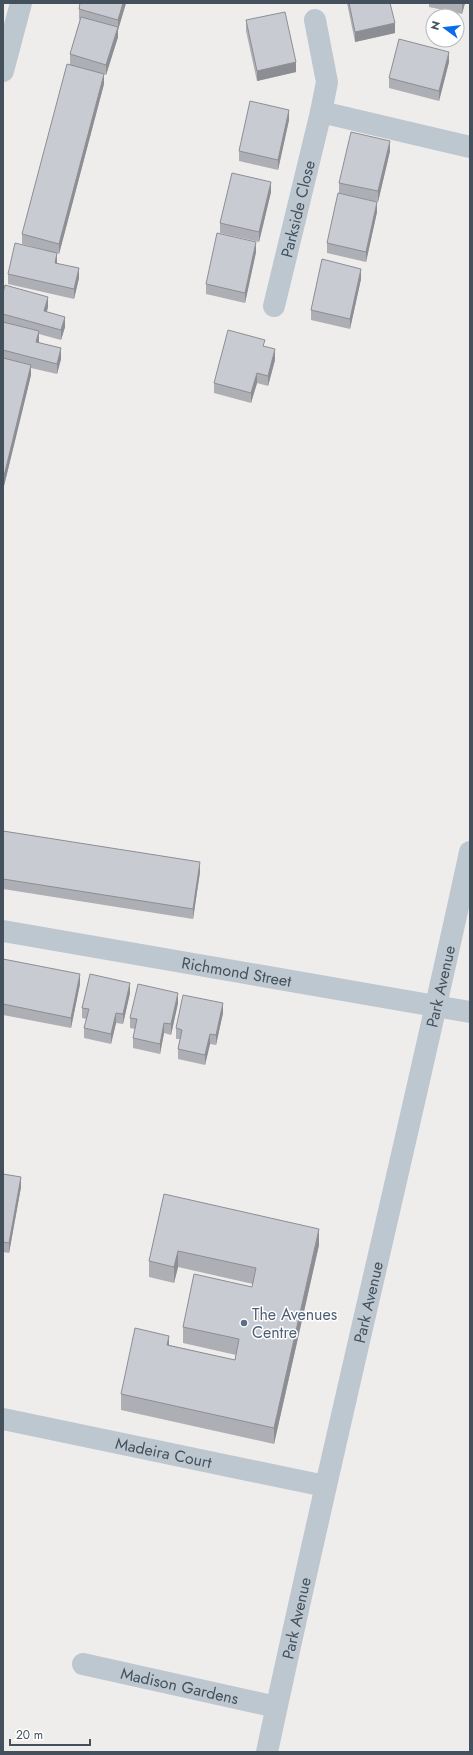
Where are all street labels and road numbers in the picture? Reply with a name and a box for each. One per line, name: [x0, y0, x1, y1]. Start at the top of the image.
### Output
street label: Parkside Close: [275, 158, 320, 260]
street label: Park Avenue: [420, 943, 461, 1029]
street label: Richmond Street: [180, 951, 293, 992]
street label: Park Avenue: [347, 1259, 389, 1345]
street label: Madeira Court: [113, 1431, 214, 1474]
street label: Park Avenue: [276, 1575, 316, 1661]
street label: Madison Gardens: [118, 1661, 241, 1710]

